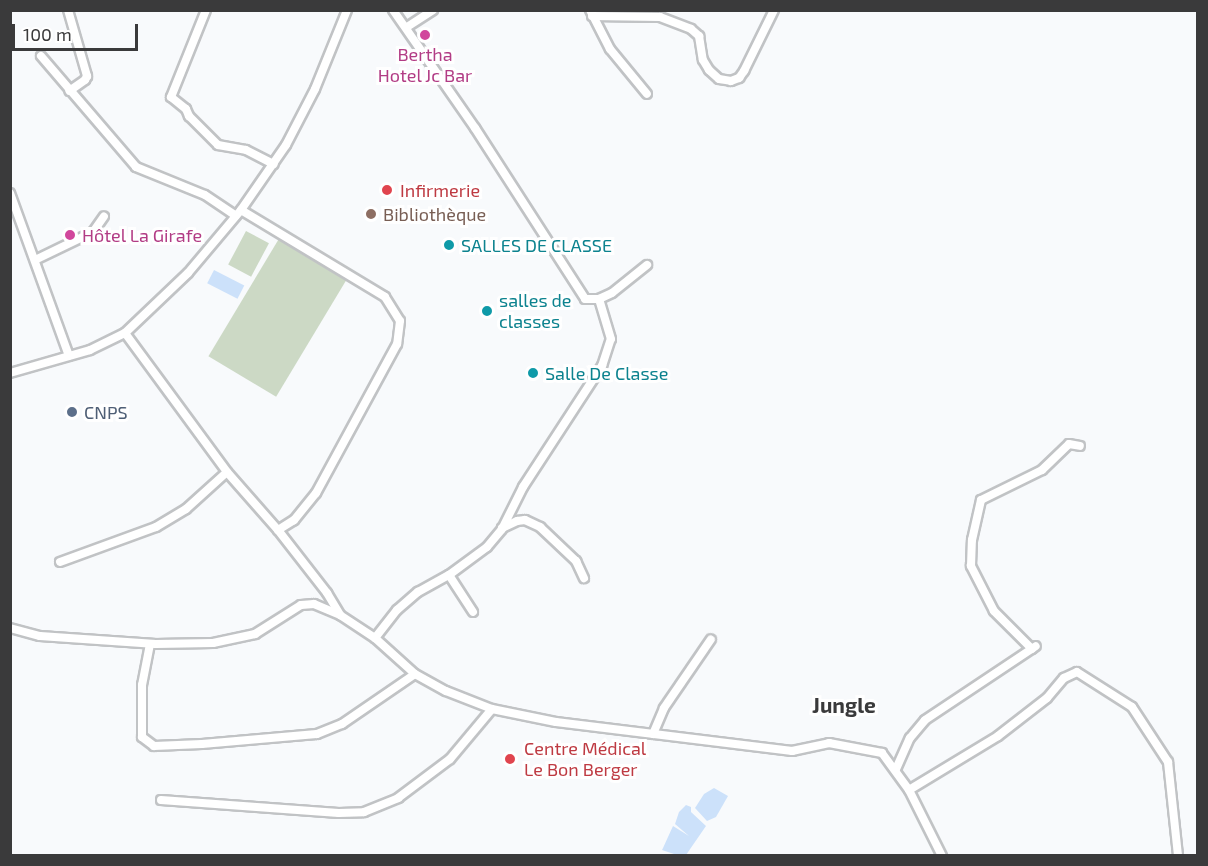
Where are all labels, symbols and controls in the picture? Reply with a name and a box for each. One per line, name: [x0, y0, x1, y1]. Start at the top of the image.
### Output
scale bar: [15, 12, 141, 50]
text: 100 m: [23, 23, 72, 45]
marker: Bertha Hotel Jc Bar: [418, 28, 432, 42]
place label: Bertha Hotel Jc Bar: [377, 44, 473, 86]
place label: Infirmerie: [400, 179, 480, 201]
marker: Infirmerie: [378, 181, 396, 199]
place label: Bibliothèque: [383, 203, 486, 225]
marker: Bibliothèque: [364, 207, 378, 221]
place label: Hôtel La Girafe: [82, 224, 202, 246]
marker: Hôtel La Girafe: [63, 228, 77, 242]
place label: SALLES DE CLASSE: [461, 234, 612, 256]
marker: SALLES DE CLASSE: [442, 238, 456, 252]
place label: salles de classes: [499, 290, 572, 332]
marker: salles de classes: [480, 304, 494, 318]
place label: Salle De Classe: [545, 362, 668, 384]
marker: Salle De Classe: [526, 366, 540, 380]
place label: CNPS: [84, 401, 128, 423]
marker: CNPS: [65, 405, 79, 419]
district label: Jungle: [812, 692, 876, 718]
place label: Centre Médical Le Bon Berger: [524, 738, 646, 780]
marker: Centre Médical Le Bon Berger: [501, 750, 519, 768]

